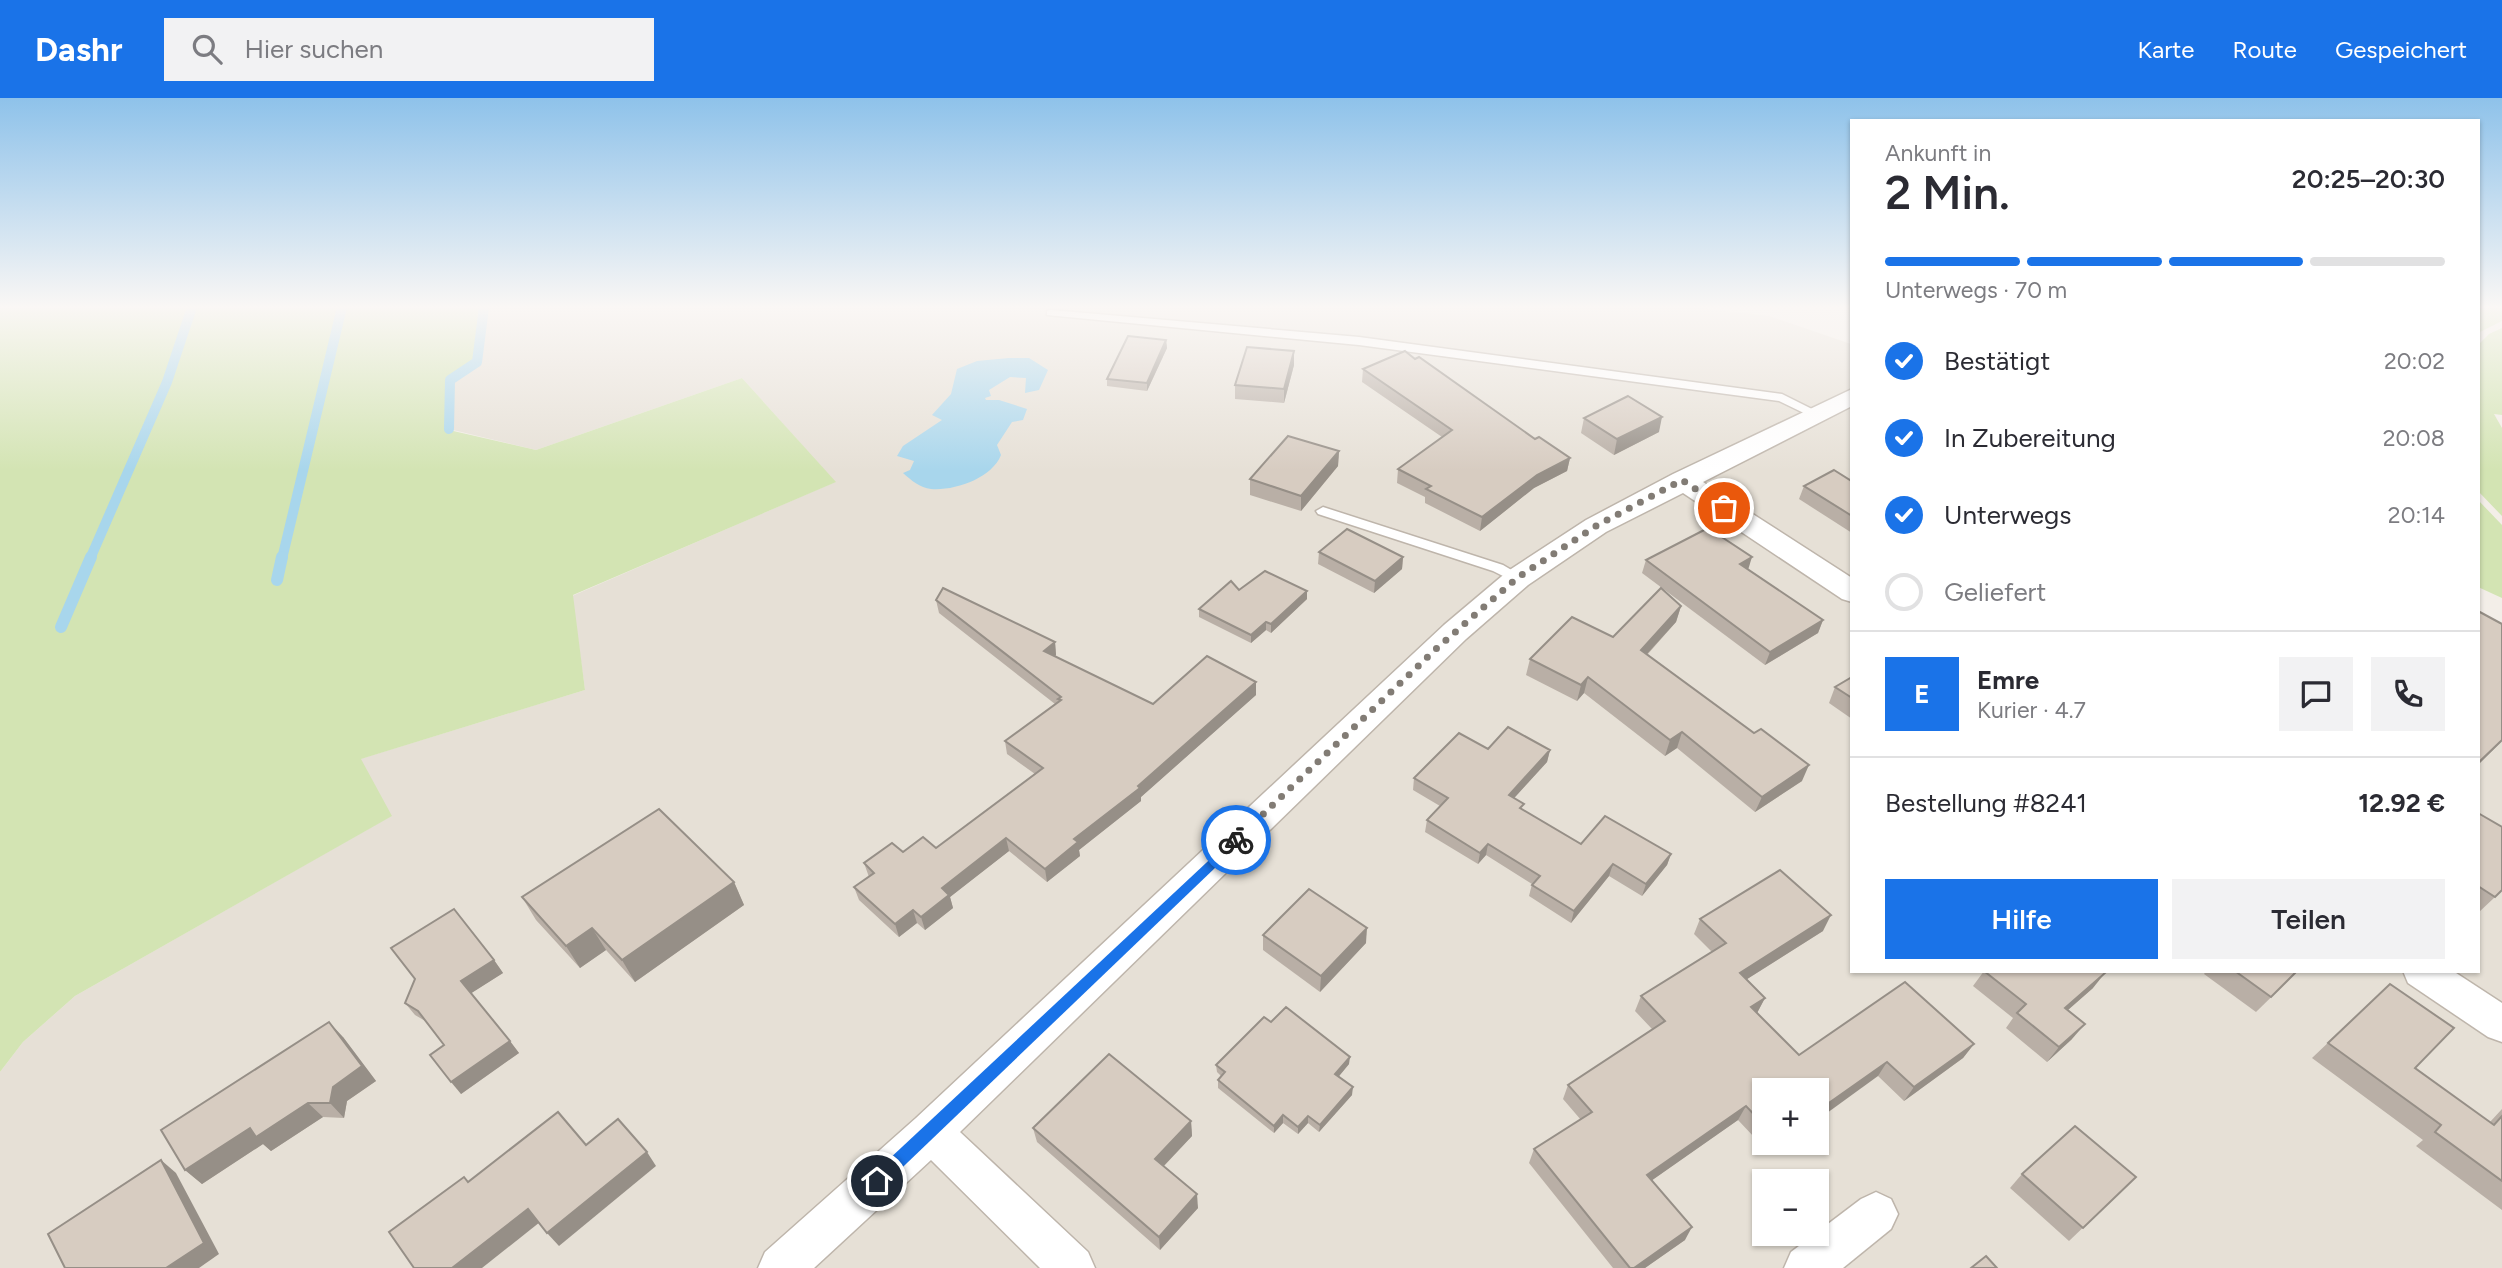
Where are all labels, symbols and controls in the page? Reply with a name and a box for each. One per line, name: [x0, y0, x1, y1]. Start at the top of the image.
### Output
search box: [164, 18, 654, 81]
text: Dashr: [35, 30, 122, 69]
icon: search: [188, 30, 226, 68]
text: Hier suchen: [244, 33, 383, 65]
text: Karte: [2138, 35, 2194, 64]
text: Route: [2232, 35, 2297, 64]
text: Gespeichert: [2335, 35, 2467, 64]
text: Ankunft in: [1885, 139, 1991, 167]
text: 20:25–20:30: [2292, 163, 2445, 195]
text: 2 Min.: [1885, 165, 2010, 221]
text: Unterwegs · 70 m: [1885, 276, 2067, 304]
icon: check: [1885, 342, 1923, 380]
text: Bestätigt: [1944, 345, 2050, 377]
text: 20:02: [2384, 347, 2445, 375]
icon: check: [1885, 419, 1923, 457]
text: In Zubereitung: [1944, 422, 2116, 454]
text: 20:08: [2383, 424, 2445, 452]
pin: [1694, 478, 1754, 538]
icon: bag: [1705, 489, 1743, 527]
icon: check: [1885, 496, 1923, 534]
text: Unterwegs: [1944, 499, 2071, 531]
text: 20:14: [2388, 501, 2445, 529]
text: Geliefert: [1944, 576, 2046, 608]
button: chat: [2279, 657, 2353, 731]
button: phone: [2371, 657, 2445, 731]
text: Emre: [1977, 664, 2039, 696]
text: E: [1914, 678, 1930, 710]
text: Kurier · 4.7: [1977, 696, 2086, 724]
text: Bestellung #8241: [1885, 787, 2087, 819]
text: 12.92 €: [2358, 787, 2445, 819]
courier: [1201, 805, 1271, 875]
icon: bike: [1217, 821, 1255, 859]
button: Hilfe: [1885, 879, 2158, 959]
button: Teilen: [2172, 879, 2445, 959]
map controls: [1752, 1078, 1829, 1246]
button: +: [1752, 1078, 1829, 1155]
pin: [847, 1151, 907, 1211]
icon: home: [858, 1162, 896, 1200]
button: −: [1752, 1169, 1829, 1246]

